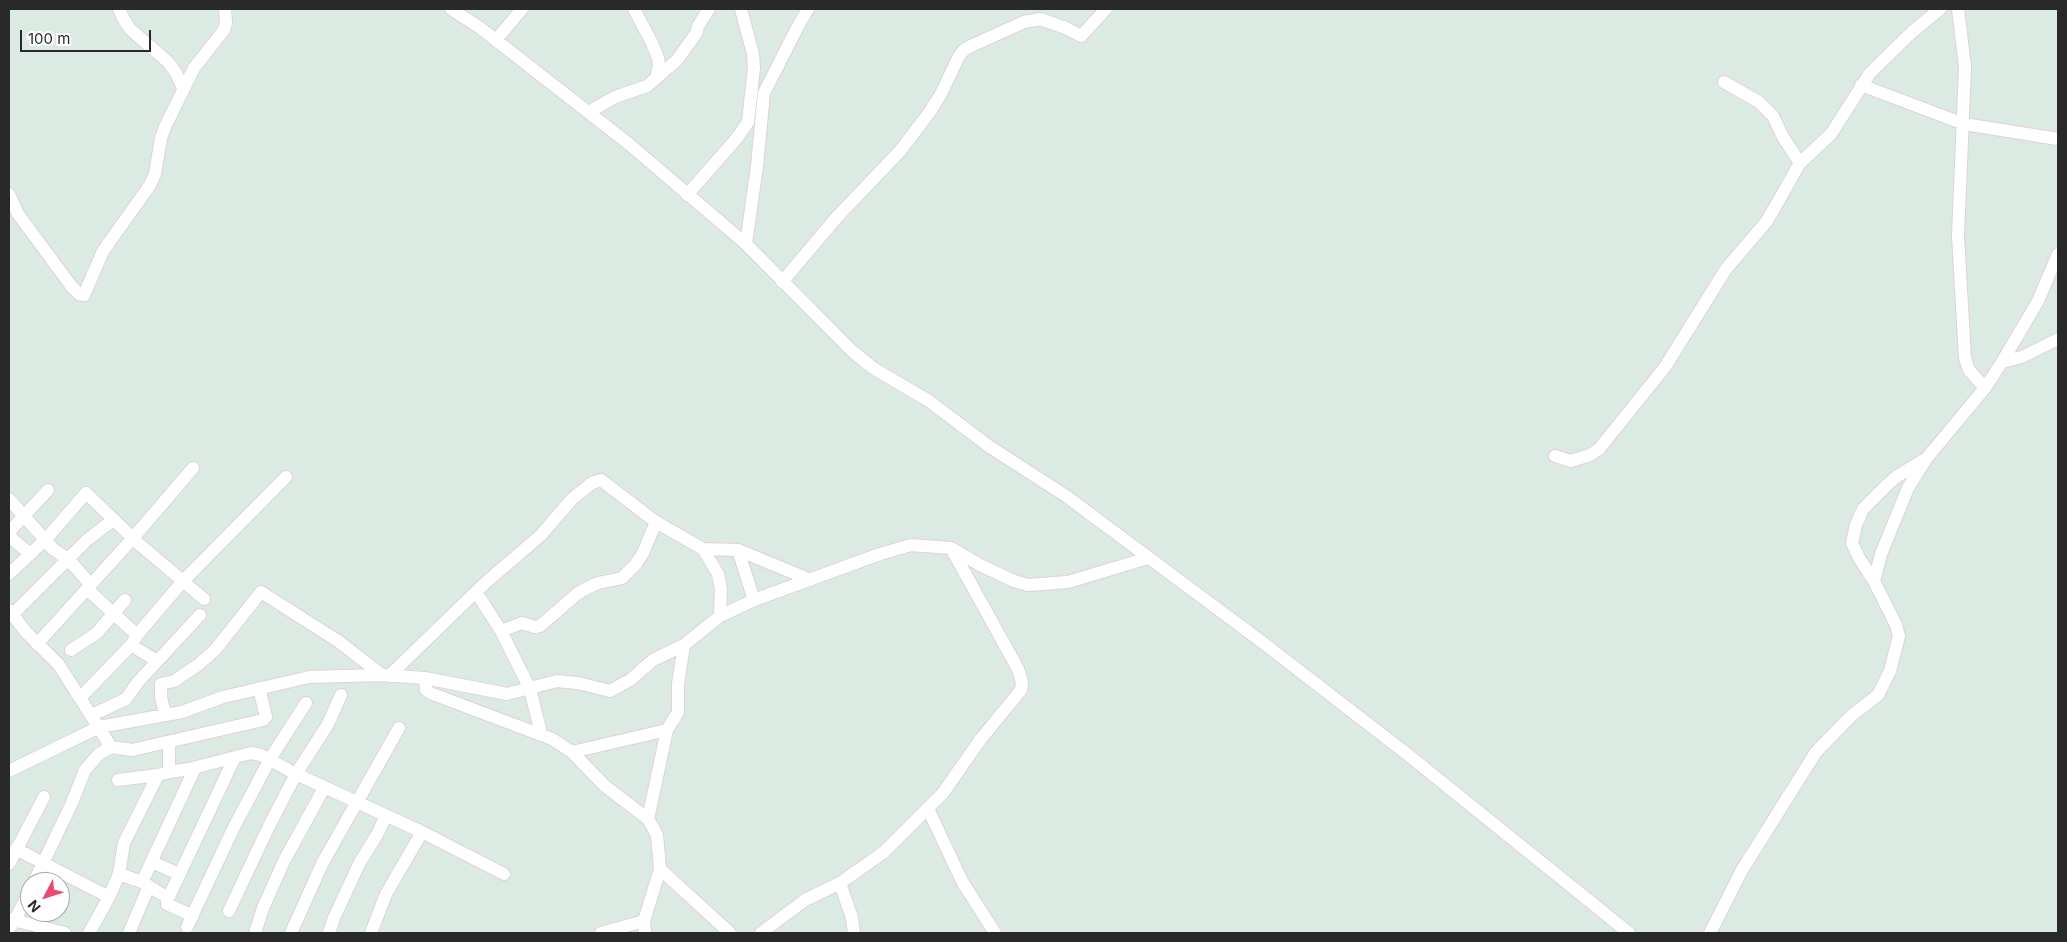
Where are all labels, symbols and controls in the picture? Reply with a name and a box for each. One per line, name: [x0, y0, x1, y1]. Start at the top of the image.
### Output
scale bar: [22, 20, 154, 52]
text: 100 m: [28, 29, 70, 48]
north arrow: [20, 872, 70, 922]
text: N: [24, 897, 44, 916]

